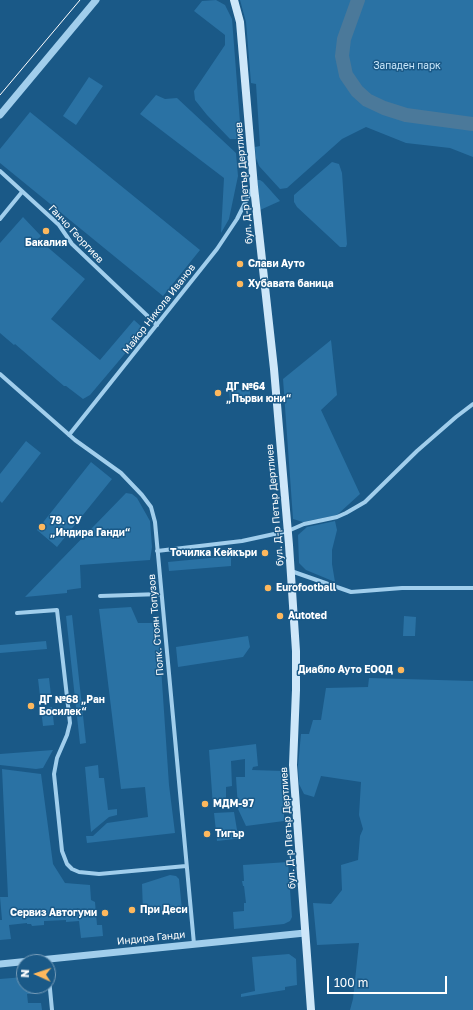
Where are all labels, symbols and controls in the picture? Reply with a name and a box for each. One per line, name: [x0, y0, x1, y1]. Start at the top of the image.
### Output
park label: Западен парк: [373, 60, 441, 72]
street label: бул. Д-р Петър Дертлиев: [233, 122, 255, 244]
street label: Ганчо Георгиев: [46, 202, 106, 266]
marker: Бакалия: [41, 226, 51, 236]
place label: Бакалия: [25, 237, 67, 249]
place label: Слави Ауто: [248, 258, 305, 270]
marker: Слави Ауто: [235, 259, 245, 269]
street label: Майор Никола Иванов: [120, 262, 198, 356]
place label: Хубавата баница: [248, 278, 334, 290]
marker: Хубавата баница: [235, 279, 245, 289]
place label: ДГ №64 „Първи юни“: [226, 381, 291, 404]
marker: ДГ №64 „Първи юни“: [213, 388, 223, 398]
street label: бул. Д-р Петър Дертлиев: [264, 444, 286, 566]
place label: 79. СУ „Индира Ганди“: [50, 515, 130, 538]
marker: 79. СУ „Индира Ганди“: [37, 522, 47, 532]
place label: Точилка Кейкъри: [170, 547, 257, 559]
marker: Точилка Кейкъри: [260, 548, 270, 558]
street label: Полк. Стоян Топузов: [146, 574, 166, 676]
place label: Eurofootball: [276, 582, 336, 594]
marker: Eurofootball: [263, 583, 273, 593]
place label: Autoted: [288, 610, 327, 622]
marker: Autoted: [275, 611, 285, 621]
place label: Диабло Ауто ЕООД: [298, 664, 393, 676]
marker: Диабло Ауто ЕООД: [396, 665, 406, 675]
place label: ДГ №68 „Ран Босилек“: [39, 694, 105, 718]
marker: ДГ №68 „Ран Босилек“: [26, 701, 36, 711]
street label: бул. Д-р Петър Дертлиев: [278, 767, 298, 889]
place label: МДМ-97: [213, 798, 254, 810]
marker: МДМ-97: [200, 799, 210, 809]
place label: Тигър: [215, 828, 244, 840]
marker: Тигър: [202, 829, 212, 839]
place label: При Деси: [140, 904, 188, 916]
marker: При Деси: [127, 905, 137, 915]
place label: Сервиз Автогуми: [10, 907, 97, 919]
marker: Сервиз Автогуми: [100, 908, 110, 918]
street label: Индира Ганди: [116, 928, 186, 948]
north arrow: [16, 954, 56, 994]
scale bar: [329, 968, 449, 994]
text: N: [18, 969, 31, 978]
text: 100 m: [334, 975, 368, 990]

